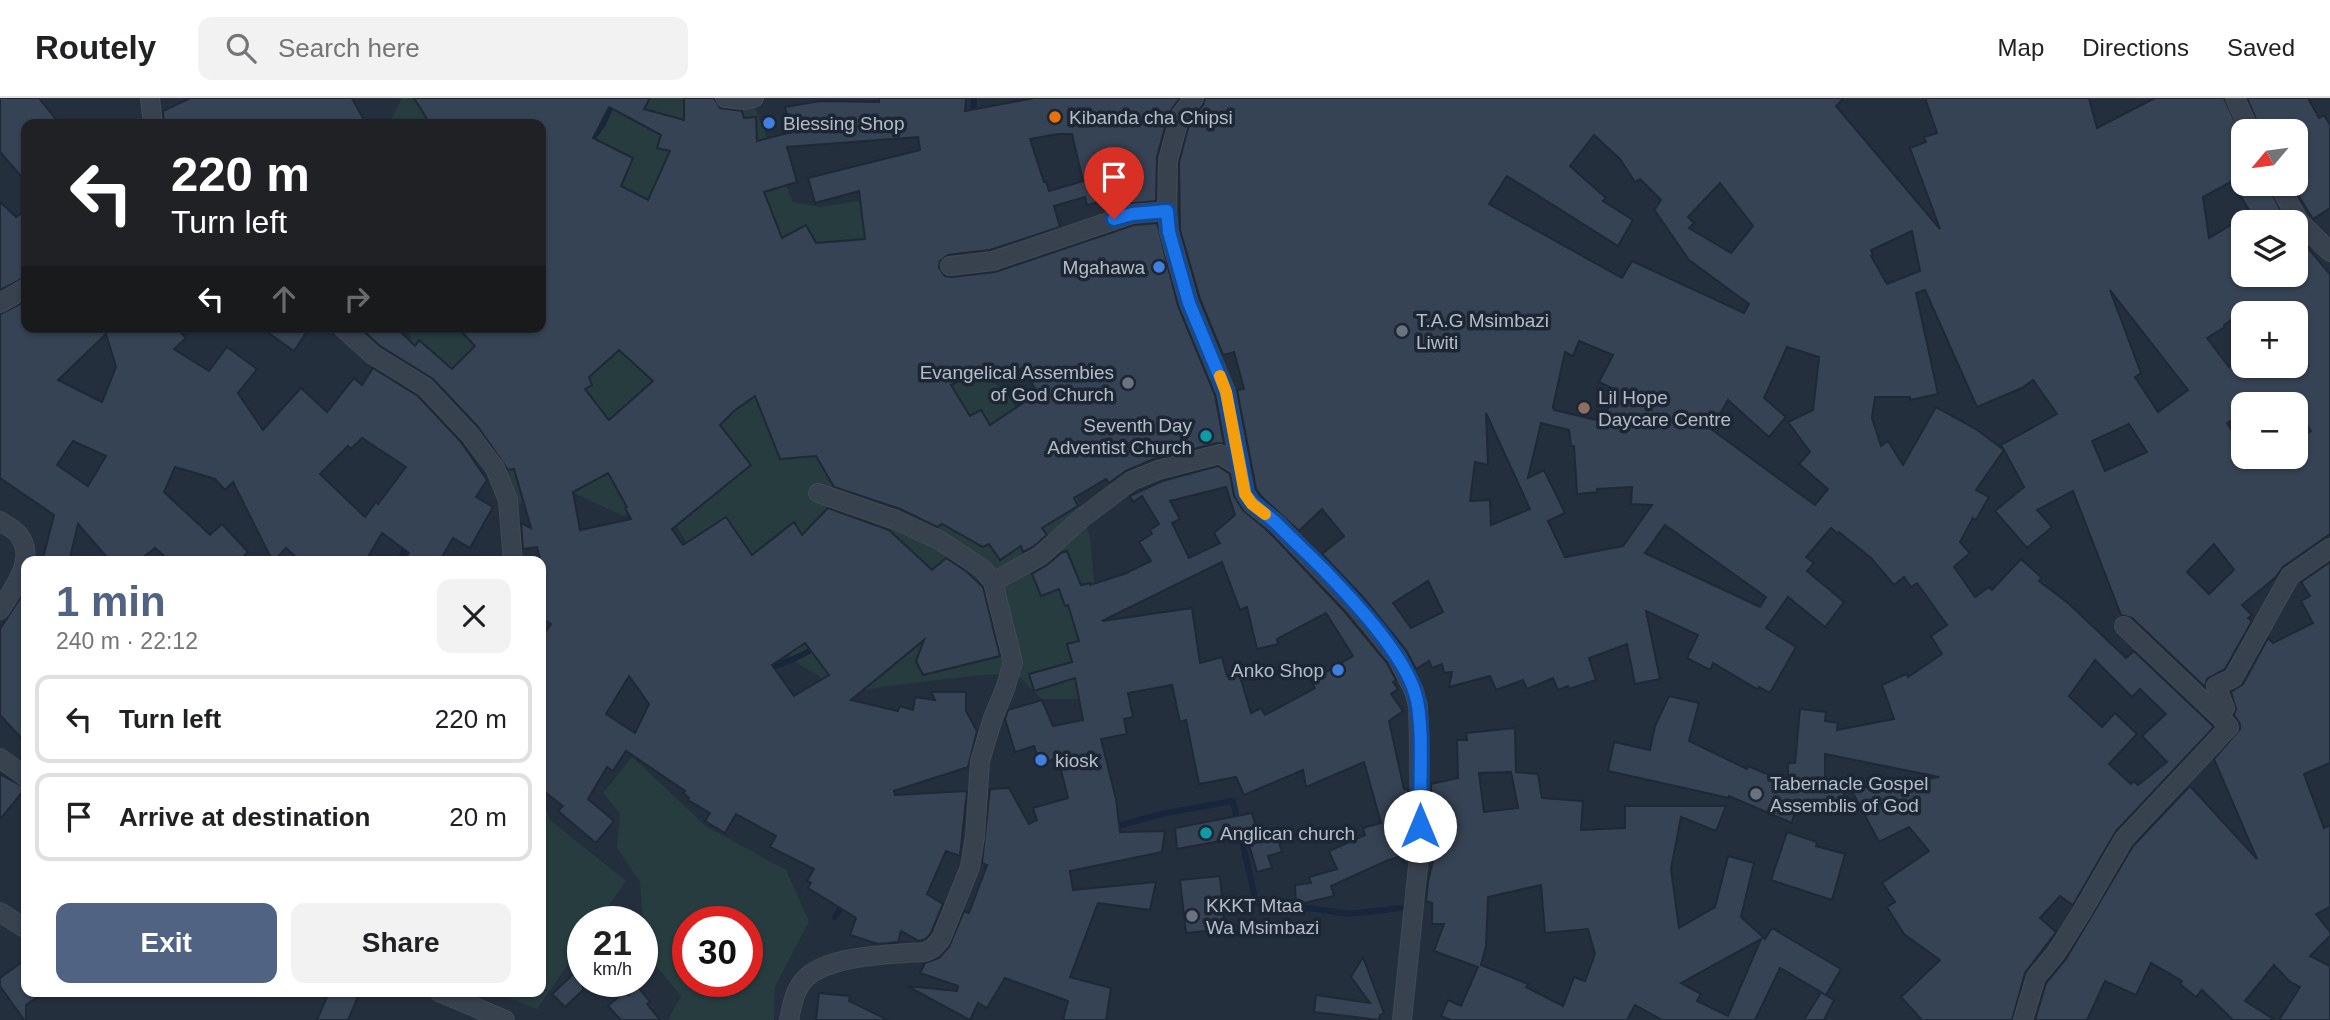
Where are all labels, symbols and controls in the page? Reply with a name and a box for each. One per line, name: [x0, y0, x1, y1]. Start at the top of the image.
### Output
search box: [198, 17, 688, 80]
text: Routely: [35, 29, 156, 66]
icon: search: [222, 29, 260, 67]
text: Search here: [278, 33, 420, 63]
text: Map: [1998, 34, 2044, 61]
text: Directions: [2082, 34, 2189, 61]
text: Saved: [2227, 34, 2295, 61]
place label: Kibanda cha Chipsi: [1069, 107, 1233, 128]
marker: Kibanda cha Chipsi: [1047, 109, 1063, 125]
place label: Blessing Shop: [783, 113, 904, 134]
marker: Blessing Shop: [761, 115, 777, 131]
north arrow: [2231, 119, 2308, 196]
map controls: [2231, 119, 2308, 469]
icon: left: [56, 147, 147, 238]
text: 220 m: [171, 147, 310, 201]
pin: [1084, 147, 1144, 219]
icon: arrive: [1095, 158, 1133, 196]
text: Turn left: [171, 204, 287, 240]
button: layers: [2231, 210, 2308, 287]
place label: Mgahawa: [1063, 257, 1145, 278]
marker: Mgahawa: [1151, 259, 1167, 275]
icon: left: [192, 280, 230, 318]
icon: ahead: [265, 280, 303, 318]
icon: right: [338, 280, 376, 318]
button: +: [2231, 301, 2308, 378]
place label: T.A.G Msimbazi Liwiti: [1416, 310, 1549, 353]
marker: T.A.G Msimbazi Liwiti: [1394, 323, 1410, 339]
place label: Evangelical Assembies of God Church: [920, 362, 1114, 405]
marker: Evangelical Assembies of God Church: [1120, 375, 1136, 391]
place label: Lil Hope Daycare Centre: [1598, 387, 1731, 430]
button: −: [2231, 392, 2308, 469]
marker: Lil Hope Daycare Centre: [1576, 400, 1592, 416]
place label: Seventh Day Adventist Church: [1047, 415, 1192, 458]
marker: Seventh Day Adventist Church: [1198, 428, 1214, 444]
text: 1 min: [56, 578, 166, 625]
button: close: [437, 579, 511, 653]
text: 240 m · 22:12: [56, 628, 198, 654]
place label: Anko Shop: [1231, 660, 1324, 681]
marker: Anko Shop: [1330, 662, 1346, 678]
icon: left: [60, 700, 98, 738]
text: Turn left: [119, 704, 221, 734]
text: 220 m: [435, 704, 507, 734]
place label: kiosk: [1055, 750, 1099, 771]
marker: kiosk: [1033, 752, 1049, 768]
place label: Tabernacle Gospel Assemblis of God: [1770, 773, 1928, 816]
marker: Tabernacle Gospel Assemblis of God: [1748, 786, 1764, 802]
position arrow: [1383, 789, 1457, 863]
icon: arrive: [60, 798, 98, 836]
text: Arrive at destination: [119, 802, 370, 832]
text: 20 m: [449, 802, 507, 832]
place label: Anglican church: [1220, 823, 1355, 844]
marker: Anglican church: [1198, 825, 1214, 841]
place label: KKKT Mtaa Wa Msimbazi: [1206, 895, 1319, 938]
button: Exit: [56, 903, 277, 983]
button: Share: [291, 903, 511, 983]
speed limit sign: 30: [672, 906, 763, 997]
marker: KKKT Mtaa Wa Msimbazi: [1184, 908, 1200, 924]
text: 21: [593, 923, 632, 962]
text: km/h: [593, 959, 632, 979]

